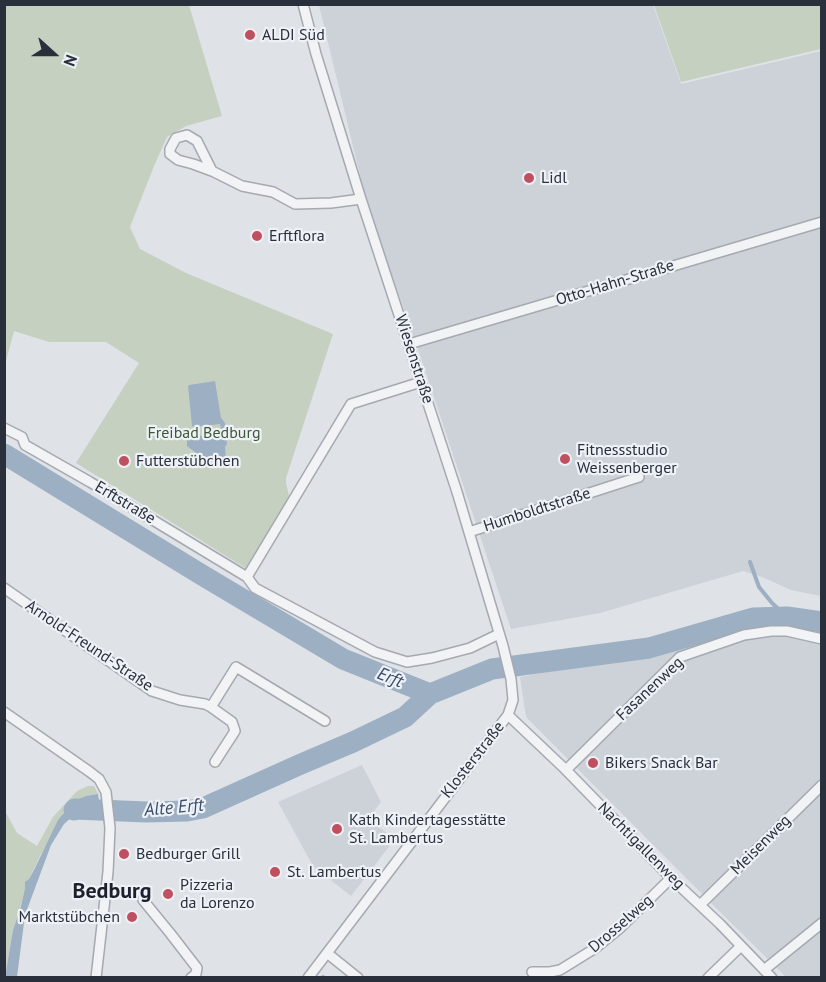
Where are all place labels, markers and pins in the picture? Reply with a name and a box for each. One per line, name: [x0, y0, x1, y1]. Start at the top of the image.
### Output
place label: ALDI Süd: [262, 25, 325, 45]
marker: ALDI Süd: [243, 28, 257, 42]
place label: Lidl: [541, 168, 567, 188]
marker: Lidl: [522, 171, 536, 185]
place label: Erftflora: [269, 226, 325, 246]
marker: Erftflora: [250, 229, 264, 243]
place label: Fitnessstudio Weissenberger: [577, 440, 677, 478]
place label: Futterstübchen: [136, 451, 239, 471]
marker: Fitnessstudio Weissenberger: [558, 452, 572, 466]
marker: Futterstübchen: [117, 454, 131, 468]
place label: Bikers Snack Bar: [605, 753, 718, 773]
marker: Bikers Snack Bar: [586, 756, 600, 770]
place label: Kath Kindertagesstätte St. Lambertus: [349, 810, 506, 848]
marker: Kath Kindertagesstätte St. Lambertus: [330, 822, 344, 836]
place label: Bedburger Grill: [136, 844, 240, 864]
marker: Bedburger Grill: [117, 847, 131, 861]
place label: St. Lambertus: [287, 862, 381, 882]
marker: St. Lambertus: [268, 865, 282, 879]
place label: Pizzeria da Lorenzo: [180, 875, 255, 913]
marker: Pizzeria da Lorenzo: [161, 887, 175, 901]
place label: Marktstübchen: [19, 907, 120, 927]
marker: Marktstübchen: [125, 910, 139, 924]

